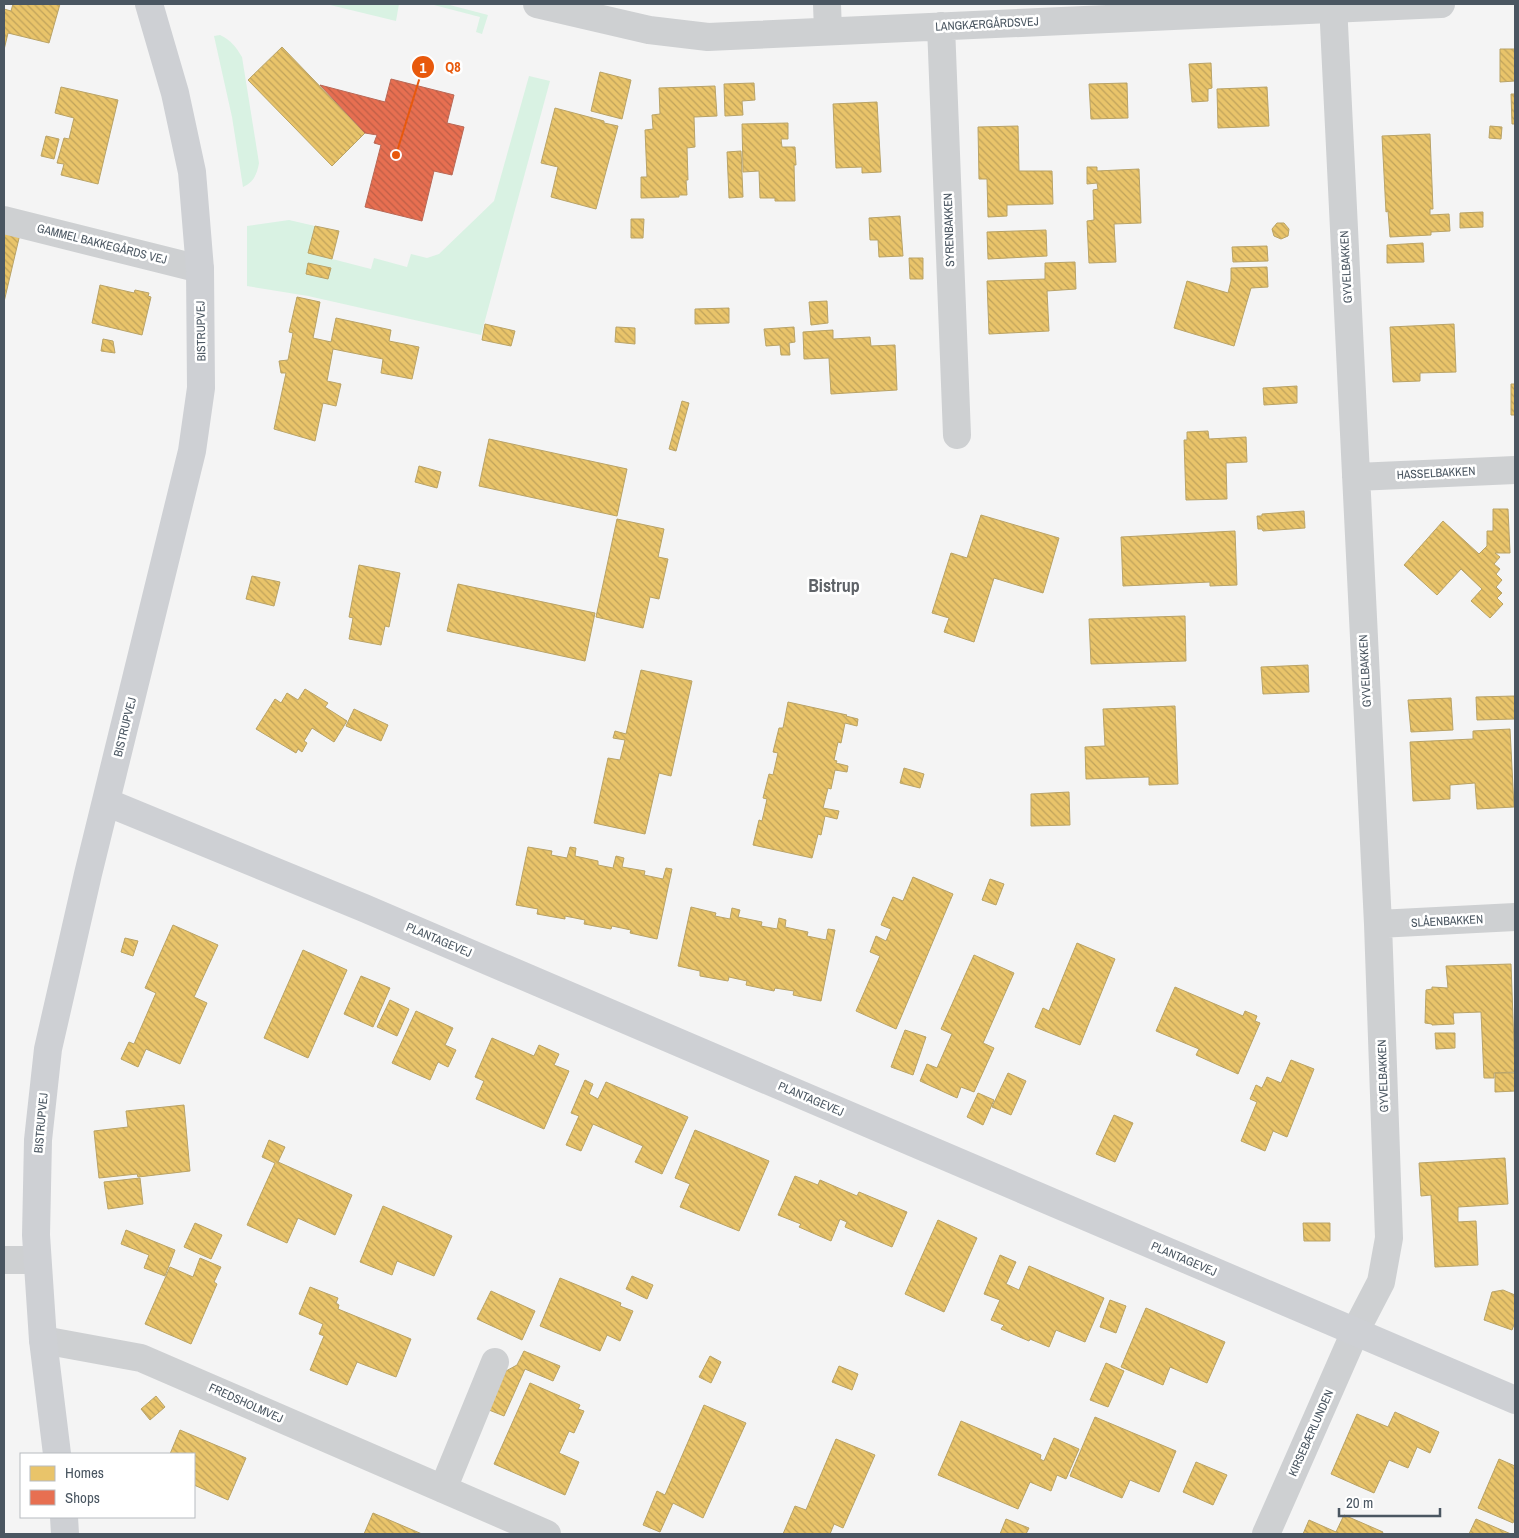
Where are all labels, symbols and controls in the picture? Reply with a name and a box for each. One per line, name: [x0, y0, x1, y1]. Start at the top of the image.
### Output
street label: LANGKÆRGÅRDSVEJ: [935, 13, 1039, 35]
callout: Q8: [410, 53, 470, 82]
text: 1: [420, 57, 427, 78]
text: Q8: [445, 58, 461, 76]
street label: SYRENBAKKEN: [940, 193, 958, 267]
street label: GAMMEL BAKKEGÅRDS VEJ: [35, 220, 169, 268]
street label: GYVELBAKKEN: [1336, 230, 1356, 304]
street label: BISTRUPVEJ: [192, 300, 210, 361]
street label: HASSELBAKKEN: [1396, 463, 1476, 483]
district label: Bistrup: [808, 573, 860, 598]
street label: GYVELBAKKEN: [1355, 634, 1375, 708]
street label: BISTRUPVEJ: [110, 696, 140, 758]
street label: SLÅENBAKKEN: [1411, 911, 1483, 931]
street label: PLANTAGEVEJ: [404, 919, 474, 961]
street label: GYVELBAKKEN: [1374, 1039, 1392, 1113]
street label: PLANTAGEVEJ: [776, 1078, 846, 1120]
street label: BISTRUPVEJ: [30, 1092, 52, 1154]
street label: PLANTAGEVEJ: [1149, 1238, 1219, 1280]
street label: FREDSHOLMVEJ: [206, 1379, 286, 1427]
street label: KIRSEBÆRLUNDEN: [1285, 1387, 1337, 1479]
legend: [20, 1453, 195, 1518]
text: Homes: [65, 1462, 104, 1483]
scale bar: [1339, 1486, 1440, 1518]
text: Shops: [65, 1487, 100, 1508]
text: 20 m: [1346, 1492, 1373, 1513]

